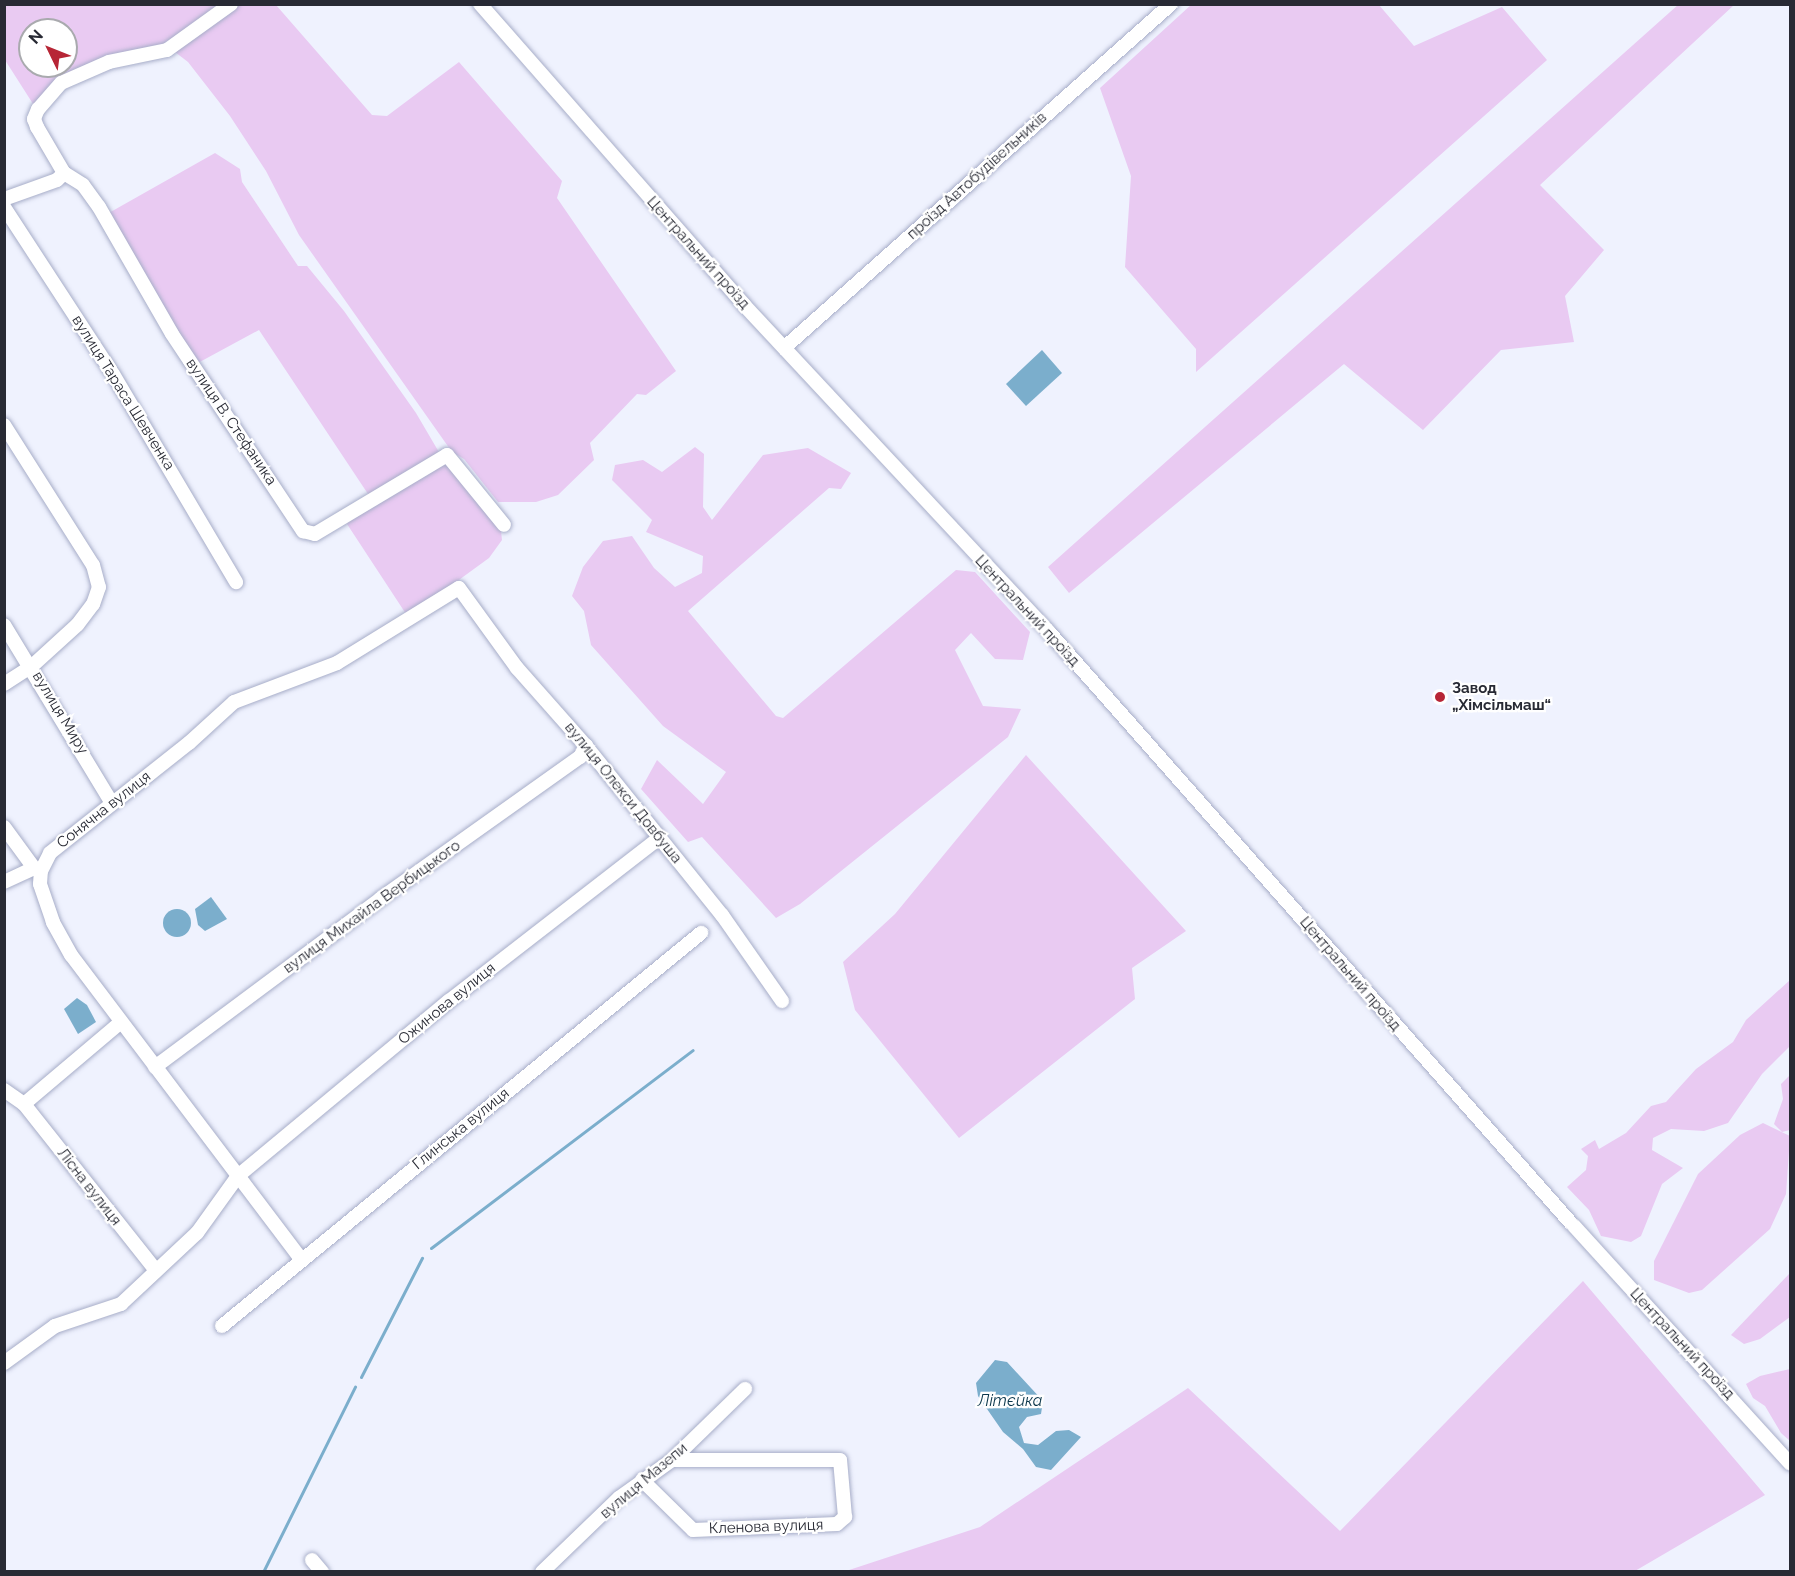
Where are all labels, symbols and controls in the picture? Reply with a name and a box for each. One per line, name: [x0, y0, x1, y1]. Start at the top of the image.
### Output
north arrow: [18, 18, 78, 78]
text: N: [25, 26, 47, 48]
street label: проїзд Автобудівельників: [903, 108, 1051, 244]
street label: Центральний проїзд: [643, 193, 753, 313]
street label: вулиця Тараса Шевченка: [68, 312, 178, 474]
street label: вулиця В. Стефаника: [182, 355, 280, 489]
street label: Центральний проїзд: [971, 552, 1083, 670]
street label: вулиця Миру: [28, 668, 92, 758]
place label: Завод „Хімсільмаш“: [1452, 679, 1551, 714]
marker: Завод „Хімсільмаш“: [1433, 690, 1447, 704]
street label: вулиця Олекси Довбуша: [561, 719, 685, 867]
street label: Сонячна вулиця: [53, 768, 155, 852]
street label: вулиця Михайла Вербицького: [280, 837, 464, 977]
street label: Центральний проїзд: [1296, 913, 1404, 1035]
street label: Ожинова вулиця: [395, 959, 499, 1049]
street label: Глинська вулиця: [409, 1084, 513, 1174]
street label: Лісна вулиця: [53, 1145, 125, 1229]
street label: Центральний проїзд: [1626, 1285, 1738, 1403]
water label: Літєйка: [978, 1391, 1042, 1411]
street label: вулиця Мазепи: [597, 1439, 691, 1523]
street label: Кленова вулиця: [708, 1516, 824, 1538]

